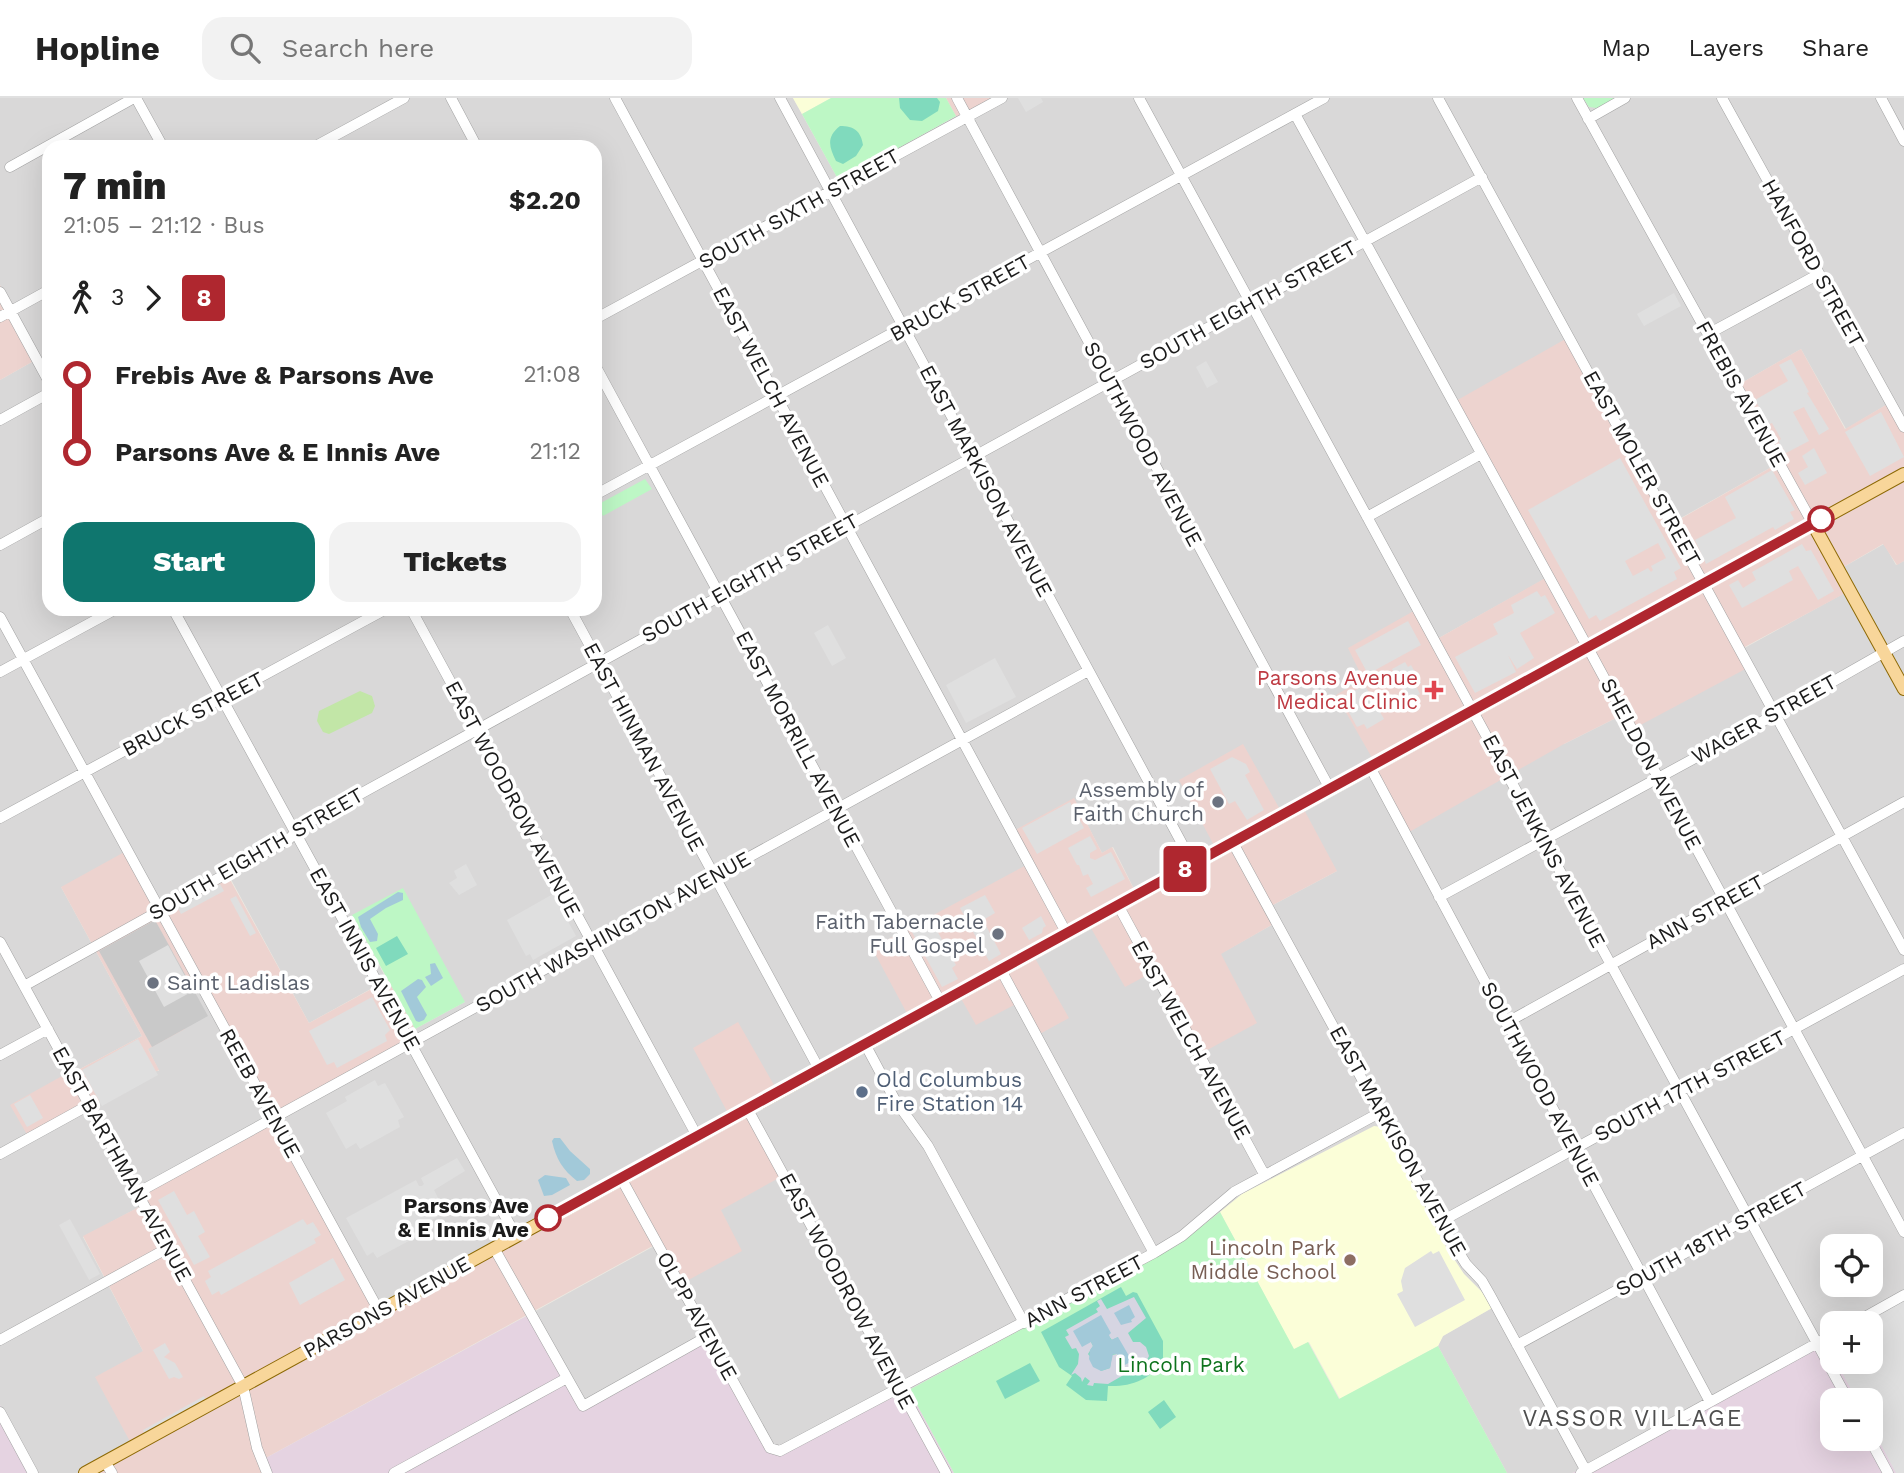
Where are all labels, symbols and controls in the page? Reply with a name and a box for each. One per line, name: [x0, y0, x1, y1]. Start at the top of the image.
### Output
search box: [202, 17, 692, 80]
text: Hopline: [35, 29, 160, 68]
icon: search: [226, 29, 264, 67]
text: Search here: [282, 33, 434, 63]
text: Map: [1602, 34, 1650, 62]
text: Layers: [1688, 34, 1764, 62]
text: Share: [1802, 34, 1869, 62]
street label: SOUTH SIXTH STREET: [694, 143, 904, 274]
text: 7 min: [63, 164, 167, 208]
street label: HANFORD STREET: [1757, 174, 1870, 351]
text: $2.20: [509, 185, 581, 215]
text: 21:05 – 21:12 · Bus: [63, 212, 265, 239]
street label: SOUTH EIGHTH STREET: [1135, 234, 1361, 375]
street label: BRUCK STREET: [885, 249, 1035, 346]
icon: walk: [63, 279, 101, 317]
icon: forward: [134, 279, 172, 317]
street label: EAST WELCH AVENUE: [708, 282, 835, 491]
text: 3: [111, 284, 124, 311]
text: 8: [196, 284, 211, 312]
street label: FREBIS AVENUE: [1691, 316, 1792, 471]
street label: SOUTHWOOD AVENUE: [1079, 337, 1208, 550]
text: Frebis Ave & Parsons Ave: [115, 360, 434, 390]
street label: EAST MARKISON AVENUE: [915, 360, 1058, 601]
text: 21:08: [523, 361, 581, 388]
street label: EAST MOLER STREET: [1578, 366, 1707, 570]
text: Parsons Ave & E Innis Ave: [115, 437, 440, 467]
text: 21:12: [529, 438, 581, 465]
unlabelled marker: [1808, 506, 1834, 532]
street label: SOUTH EIGHTH STREET: [637, 507, 863, 648]
button: Start: [63, 522, 315, 602]
button: Tickets: [329, 522, 581, 602]
street label: EAST MORRILL AVENUE: [731, 626, 866, 851]
street label: EAST HINMAN AVENUE: [579, 638, 710, 856]
place label: Parsons Avenue Medical Clinic: [1257, 665, 1418, 714]
street label: BRUCK STREET: [118, 666, 268, 761]
street label: WAGER STREET: [1687, 668, 1841, 769]
street label: SHELDON AVENUE: [1596, 674, 1707, 854]
street label: EAST WOODROW AVENUE: [440, 676, 586, 921]
marker: Parsons Avenue Medical Clinic: [1424, 680, 1444, 700]
street label: EAST JENKINS AVENUE: [1478, 730, 1611, 952]
place label: Assembly of Faith Church: [1072, 777, 1204, 826]
street label: SOUTH EIGHTH STREET: [144, 782, 368, 925]
marker: Assembly of Faith Church: [1210, 794, 1226, 810]
street label: SOUTH WASHINGTON AVENUE: [471, 845, 755, 1018]
line badge: 8: [1162, 846, 1208, 892]
text: 8: [1177, 855, 1193, 883]
street label: EAST INNIS AVENUE: [305, 863, 426, 1055]
street label: ANN STREET: [1641, 869, 1768, 954]
place label: Faith Tabernacle Full Gospel: [815, 909, 985, 958]
marker: Faith Tabernacle Full Gospel: [990, 926, 1006, 942]
street label: EAST WELCH AVENUE: [1126, 936, 1257, 1144]
place label: Saint Ladislas: [167, 970, 310, 995]
marker: Saint Ladislas: [145, 975, 161, 991]
street label: SOUTHWOOD AVENUE: [1476, 977, 1605, 1190]
street label: EAST MARKISON AVENUE: [1325, 1021, 1472, 1260]
street label: REEB AVENUE: [215, 1024, 306, 1162]
street label: SOUTH 17TH STREET: [1590, 1024, 1790, 1147]
street label: EAST BARTHMAN AVENUE: [47, 1042, 198, 1286]
place label: Old Columbus Fire Station 14: [876, 1067, 1023, 1116]
marker: Old Columbus Fire Station 14: [854, 1084, 870, 1100]
street label: EAST WOODROW AVENUE: [774, 1168, 920, 1413]
street label: SOUTH 18TH STREET: [1611, 1176, 1811, 1301]
place label: Parsons Ave & E Innis Ave: [398, 1193, 529, 1242]
marker: Parsons Ave & E Innis Ave: [535, 1205, 561, 1231]
map controls: [1820, 1234, 1883, 1451]
button: locate: [1820, 1234, 1883, 1297]
place label: Lincoln Park Middle School: [1191, 1235, 1337, 1284]
street label: OLPP AVENUE: [652, 1247, 743, 1384]
street label: ANN STREET: [1020, 1249, 1148, 1332]
street label: PARSONS AVENUE: [299, 1250, 475, 1363]
marker: Lincoln Park Middle School: [1342, 1252, 1358, 1268]
button: +: [1820, 1311, 1883, 1374]
park label: Lincoln Park: [1117, 1352, 1245, 1377]
button: −: [1820, 1388, 1883, 1451]
district label: VASSOR VILLAGE: [1523, 1405, 1743, 1432]

